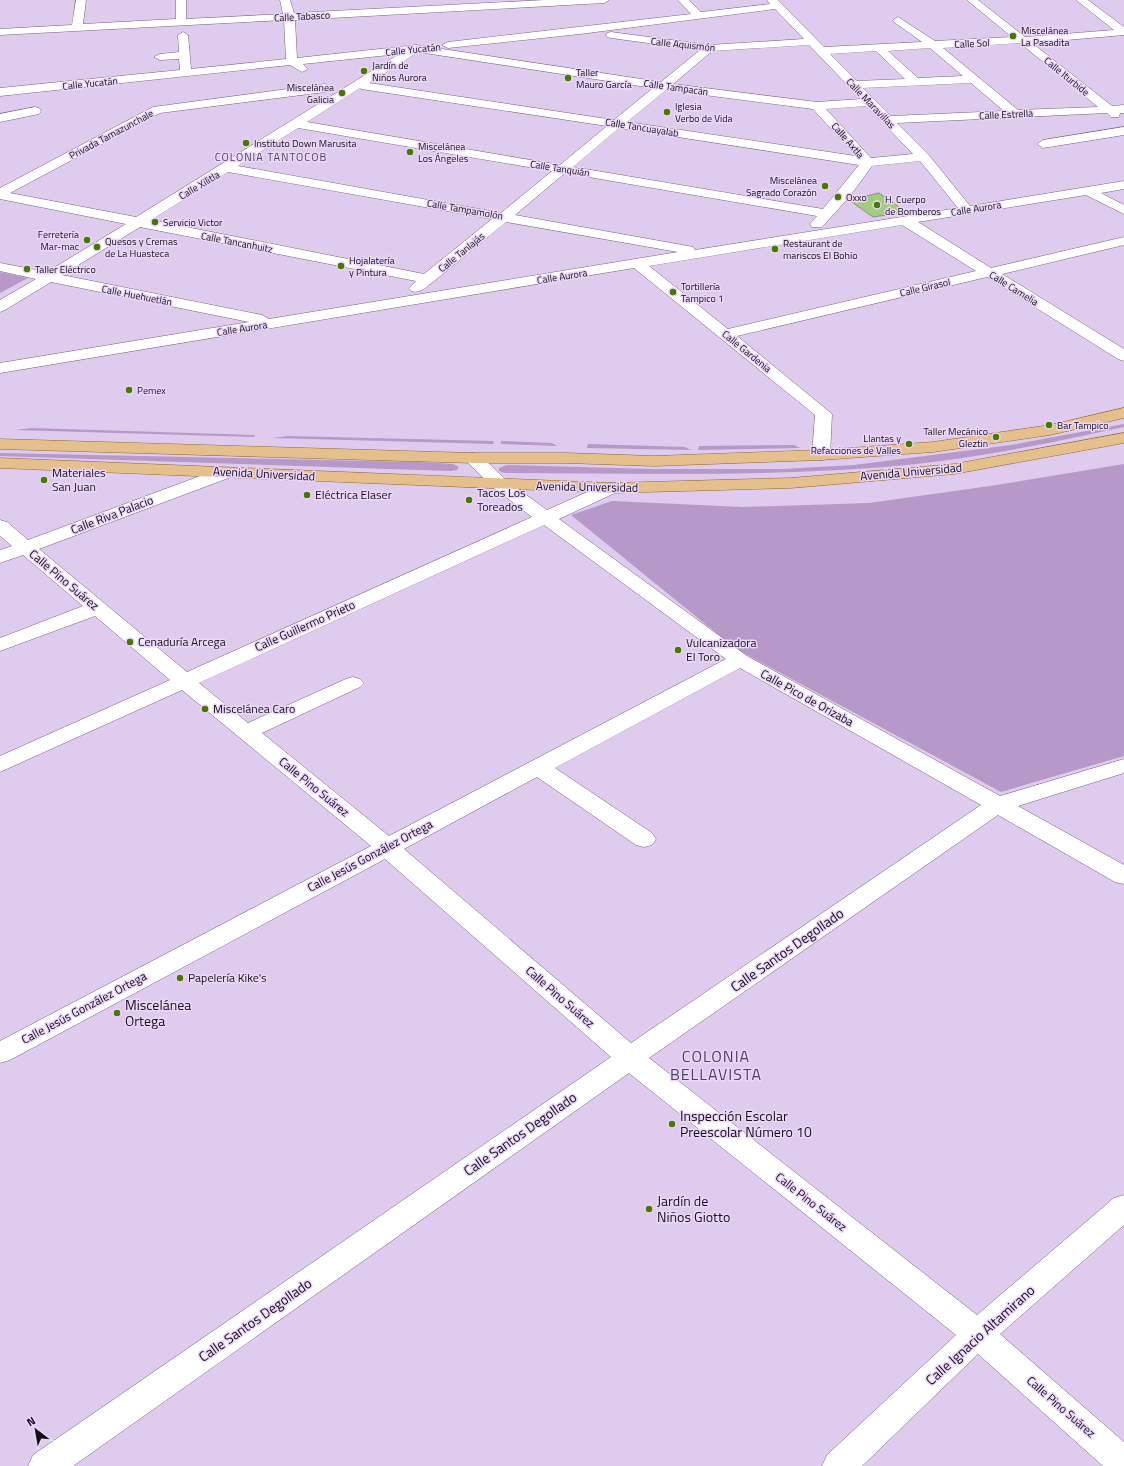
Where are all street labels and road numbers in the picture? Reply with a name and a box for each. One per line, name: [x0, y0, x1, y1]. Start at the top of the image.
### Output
street label: Calle Tabasco: [274, 8, 330, 25]
street label: Calle Aquismón: [650, 34, 716, 55]
street label: Calle Sol: [954, 35, 990, 52]
street label: Calle Yucatán: [385, 39, 442, 60]
street label: Calle Iturbide: [1041, 53, 1093, 99]
street label: Calle Yucatán: [62, 73, 119, 94]
street label: Calle Maravillas: [843, 75, 899, 132]
street label: Calle Tampacán: [643, 76, 709, 99]
street label: Privada Tamazunchale: [66, 106, 156, 163]
street label: Calle Estrella: [979, 106, 1033, 123]
street label: Calle Tancuayalab: [604, 114, 680, 141]
street label: Calle Axtla: [828, 119, 868, 162]
street label: Calle Tanquián: [529, 156, 591, 181]
street label: Calle Xilitla: [176, 167, 223, 204]
street label: Calle Tampamolón: [426, 195, 504, 224]
street label: Calle Aurora: [950, 197, 1002, 220]
street label: Calle Tancanhuitz: [200, 228, 274, 257]
street label: Calle Tanlajás: [435, 229, 488, 276]
street label: Calle Aurora: [536, 265, 588, 288]
street label: Calle Camelia: [986, 267, 1041, 310]
street label: Calle Girasol: [898, 274, 952, 301]
street label: Calle Huehuetlán: [100, 281, 173, 310]
street label: Calle Aurora: [216, 317, 268, 340]
street label: Calle Gardenia: [719, 327, 775, 376]
street label: Avenida Universidad: [859, 458, 963, 485]
street label: Avenida Universidad: [212, 461, 316, 486]
street label: Avenida Universidad: [536, 476, 638, 497]
street label: Calle Riva Palacio: [68, 490, 156, 539]
street label: Calle Pino Suárez: [25, 545, 104, 615]
street label: Calle Guillermo Prieto: [251, 595, 358, 656]
street label: Calle Pico de Orizaba: [757, 664, 857, 731]
street label: Calle Pino Suárez: [275, 752, 354, 821]
street label: Calle Jesús González Ortega: [304, 814, 436, 897]
street label: Calle Santos Degollado: [726, 903, 848, 997]
street label: Calle Pino Suárez: [521, 961, 599, 1032]
street label: Calle Jesús González Ortega: [18, 966, 150, 1049]
street label: Calle Santos Degollado: [459, 1087, 581, 1181]
street label: Calle Pino Suárez: [771, 1168, 851, 1236]
street label: Calle Santos Degollado: [194, 1273, 316, 1367]
street label: Calle Ignacio Altamirano: [920, 1280, 1039, 1390]
street label: Calle Pino Suárez: [1022, 1371, 1100, 1442]

